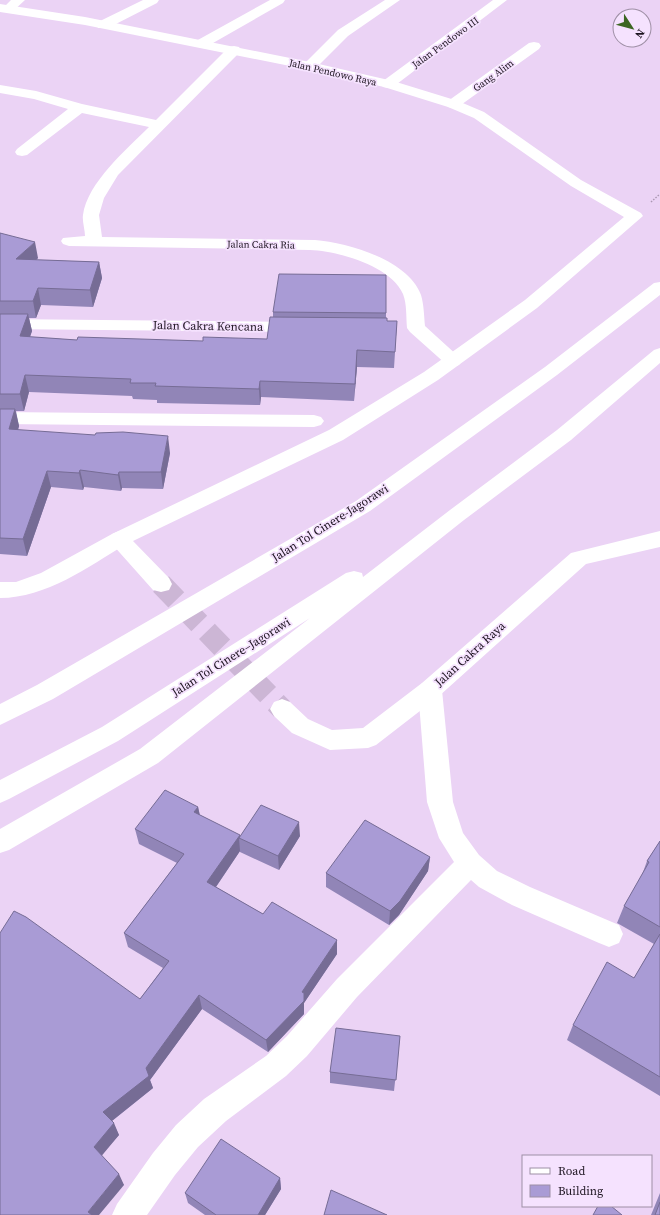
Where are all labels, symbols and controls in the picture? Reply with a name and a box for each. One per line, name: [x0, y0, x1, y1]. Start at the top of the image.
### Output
north arrow: [612, 8, 652, 48]
street label: Jalan Pendowo III: [409, 14, 481, 72]
text: N: [631, 26, 648, 41]
street label: Jalan Pendowo Raya: [287, 56, 379, 89]
street label: Gang Alim: [470, 56, 516, 94]
street label: Jalan Cakra Ria: [226, 237, 296, 252]
street label: Jalan Cakra Kencana: [152, 317, 264, 335]
street label: Jalan Tol Cinere-Jagorawi: [268, 480, 392, 566]
street label: Jalan Tol Cinere–Jagorawi: [168, 614, 294, 701]
street label: Jalan Cakra Raya: [431, 617, 509, 691]
legend: [522, 1155, 652, 1207]
text: Road: [558, 1163, 585, 1179]
text: Building: [558, 1183, 603, 1199]

